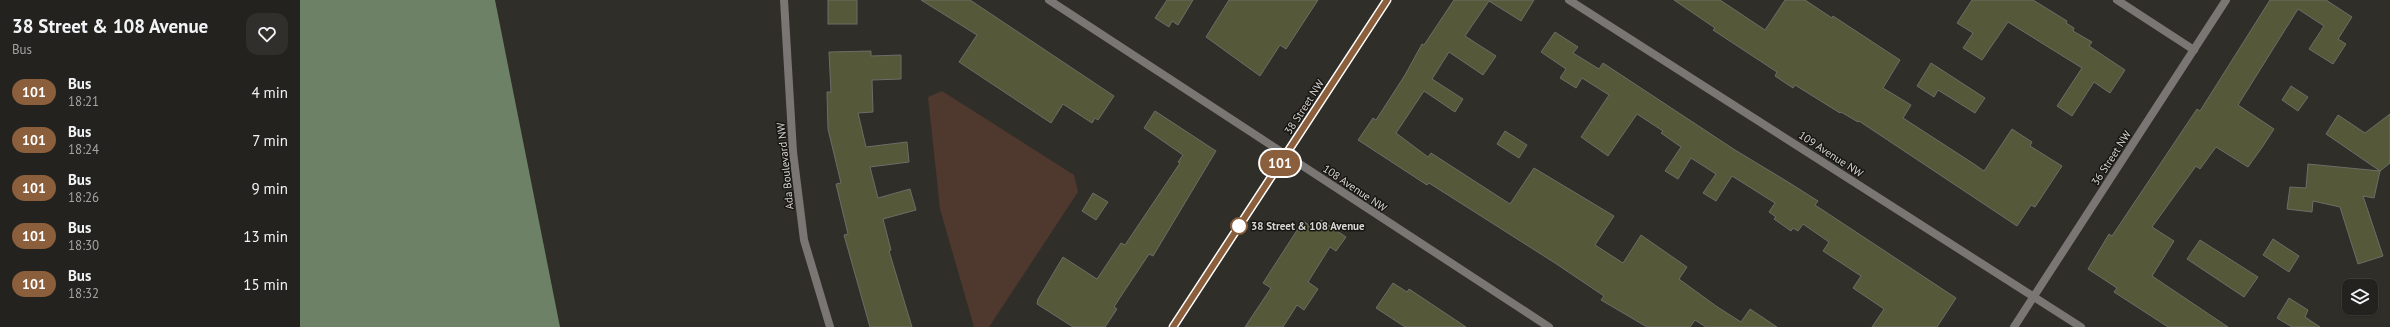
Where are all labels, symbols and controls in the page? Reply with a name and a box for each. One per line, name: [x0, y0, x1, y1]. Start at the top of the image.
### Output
button: heart: [246, 13, 288, 55]
text: 38 Street & 108 Avenue: [12, 14, 208, 38]
text: Bus: [12, 41, 32, 58]
text: Bus: [68, 74, 91, 93]
street label: 38 Street NW: [1281, 76, 1327, 137]
text: 101: [22, 83, 46, 101]
text: 4 min: [251, 83, 288, 102]
text: 18:21: [68, 93, 99, 110]
street label: Ada Boulevard NW: [773, 121, 797, 210]
text: Bus: [68, 122, 91, 141]
street label: 36 Street NW: [2088, 127, 2134, 188]
street label: 109 Avenue NW: [1796, 128, 1867, 181]
text: 101: [22, 131, 46, 149]
text: 7 min: [252, 131, 288, 150]
text: 18:24: [68, 141, 99, 158]
line badge: 101: [1257, 150, 1303, 176]
text: 101: [1268, 154, 1292, 172]
street label: 108 Avenue NW: [1320, 161, 1390, 215]
text: Bus: [68, 170, 91, 189]
text: 101: [22, 179, 46, 197]
text: 9 min: [251, 179, 288, 198]
text: 18:26: [68, 189, 99, 206]
marker: 38 Street & 108 Avenue: [1230, 217, 1248, 235]
text: Bus: [68, 218, 91, 237]
place label: 38 Street & 108 Avenue: [1251, 219, 1365, 233]
text: 101: [22, 227, 46, 245]
text: 13 min: [243, 227, 288, 246]
text: 18:30: [68, 237, 99, 254]
text: Bus: [68, 266, 91, 285]
text: 101: [22, 275, 46, 293]
text: 15 min: [243, 275, 288, 294]
map controls: [2342, 279, 2378, 315]
button: layers: [2342, 279, 2378, 315]
text: 18:32: [68, 285, 99, 302]

